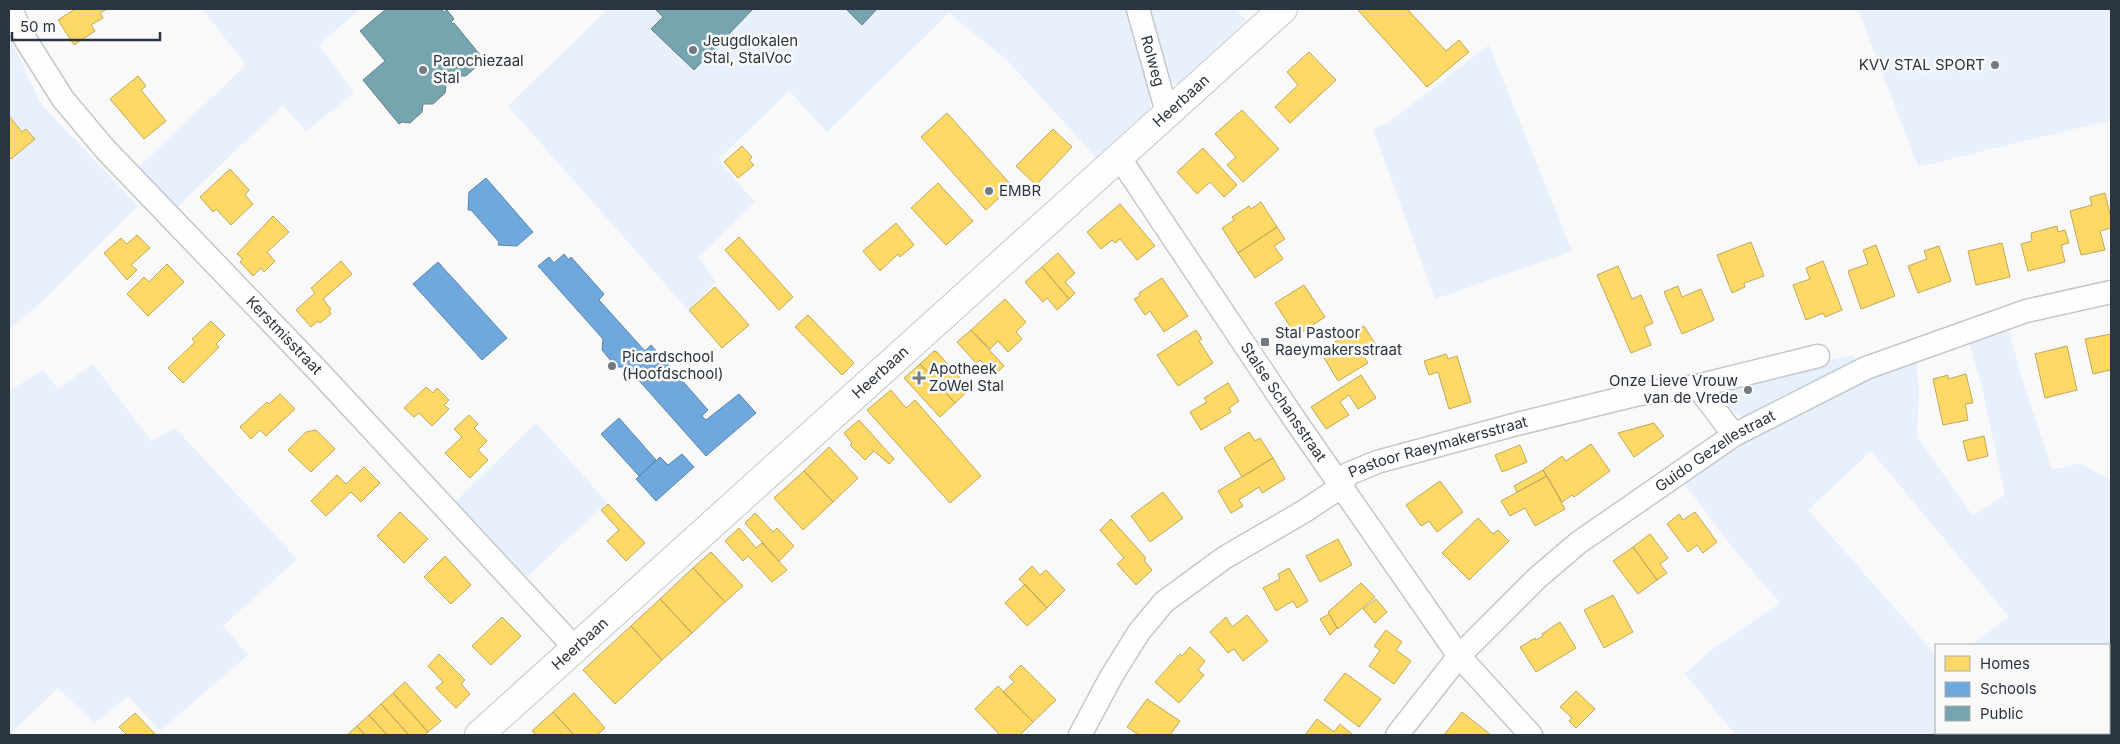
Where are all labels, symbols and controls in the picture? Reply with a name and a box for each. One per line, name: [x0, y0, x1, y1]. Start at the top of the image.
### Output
scale bar: [12, 10, 160, 42]
text: 50 m: [20, 17, 56, 36]
place label: Jeugdlokalen Stal, StalVoc: [703, 31, 798, 67]
street label: Rolweg: [1137, 33, 1169, 89]
marker: Jeugdlokalen Stal, StalVoc: [687, 44, 699, 56]
place label: Parochiezaal Stal: [433, 51, 524, 87]
place label: KVV STAL SPORT: [1859, 55, 1985, 74]
marker: KVV STAL SPORT: [1989, 59, 2001, 71]
marker: Parochiezaal Stal: [417, 64, 429, 76]
street label: Heerbaan: [1149, 70, 1213, 131]
place label: EMBR: [999, 181, 1041, 200]
marker: EMBR: [983, 185, 995, 197]
street label: Kerstmisstraat: [242, 292, 327, 378]
place label: Stal Pastoor Raeymakersstraat: [1275, 323, 1402, 359]
marker: Stal Pastoor Raeymakersstraat: [1259, 336, 1271, 348]
street label: Stalse Schansstraat: [1237, 338, 1331, 465]
street label: Heerbaan: [848, 342, 912, 402]
place label: Picardschool (Hoofdschool): [622, 347, 723, 383]
place label: Apotheek ZoWel Stal: [929, 359, 1004, 395]
marker: Picardschool (Hoofdschool): [606, 360, 618, 372]
place label: Onze Lieve Vrouw van de Vrede: [1609, 371, 1738, 407]
marker: Apotheek ZoWel Stal: [913, 372, 925, 384]
marker: Onze Lieve Vrouw van de Vrede: [1742, 384, 1754, 396]
street label: Guido Gezellestraat: [1651, 406, 1778, 496]
street label: Pastoor Raeymakersstraat: [1345, 412, 1529, 482]
street label: Heerbaan: [547, 613, 612, 674]
legend: [1935, 644, 2110, 734]
text: Homes: [1980, 654, 2030, 673]
text: Schools: [1980, 679, 2037, 698]
text: Public: [1980, 704, 2023, 723]

